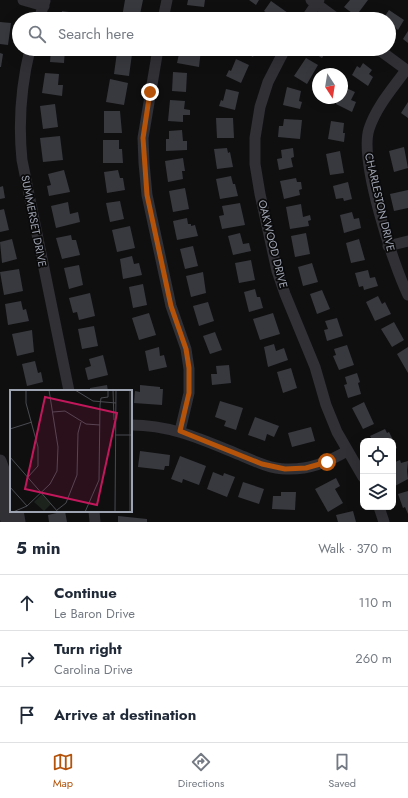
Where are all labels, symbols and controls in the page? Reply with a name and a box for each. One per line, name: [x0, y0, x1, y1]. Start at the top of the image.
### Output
search box: [12, 12, 396, 56]
icon: search: [26, 23, 48, 45]
text: Search here: [58, 23, 134, 45]
north arrow: [312, 68, 348, 104]
route end: [141, 83, 159, 101]
street label: CHARLESTON DRIVE: [361, 151, 399, 253]
street label: SUMMERSET DRIVE: [17, 174, 51, 268]
street label: OAKWOOD DRIVE: [254, 198, 292, 290]
inset map: [10, 390, 132, 512]
map controls: [360, 438, 396, 510]
button: locate: [360, 438, 396, 474]
route start: [318, 453, 336, 471]
button: layers: [360, 474, 396, 510]
text: 5 min: [16, 536, 60, 560]
text: Walk · 370 m: [318, 539, 392, 558]
text: Continue: [54, 582, 117, 604]
icon: ahead: [16, 592, 38, 614]
text: 110 m: [358, 593, 392, 612]
text: Le Baron Drive: [54, 604, 135, 623]
text: Turn right: [54, 638, 122, 660]
icon: right: [16, 648, 38, 670]
text: 260 m: [355, 649, 392, 668]
text: Carolina Drive: [54, 660, 133, 679]
icon: arrive: [16, 704, 38, 726]
text: Arrive at destination: [54, 704, 196, 726]
tab: Map: [52, 751, 74, 791]
tab: Directions: [178, 751, 224, 791]
tab: Saved: [328, 751, 356, 791]

